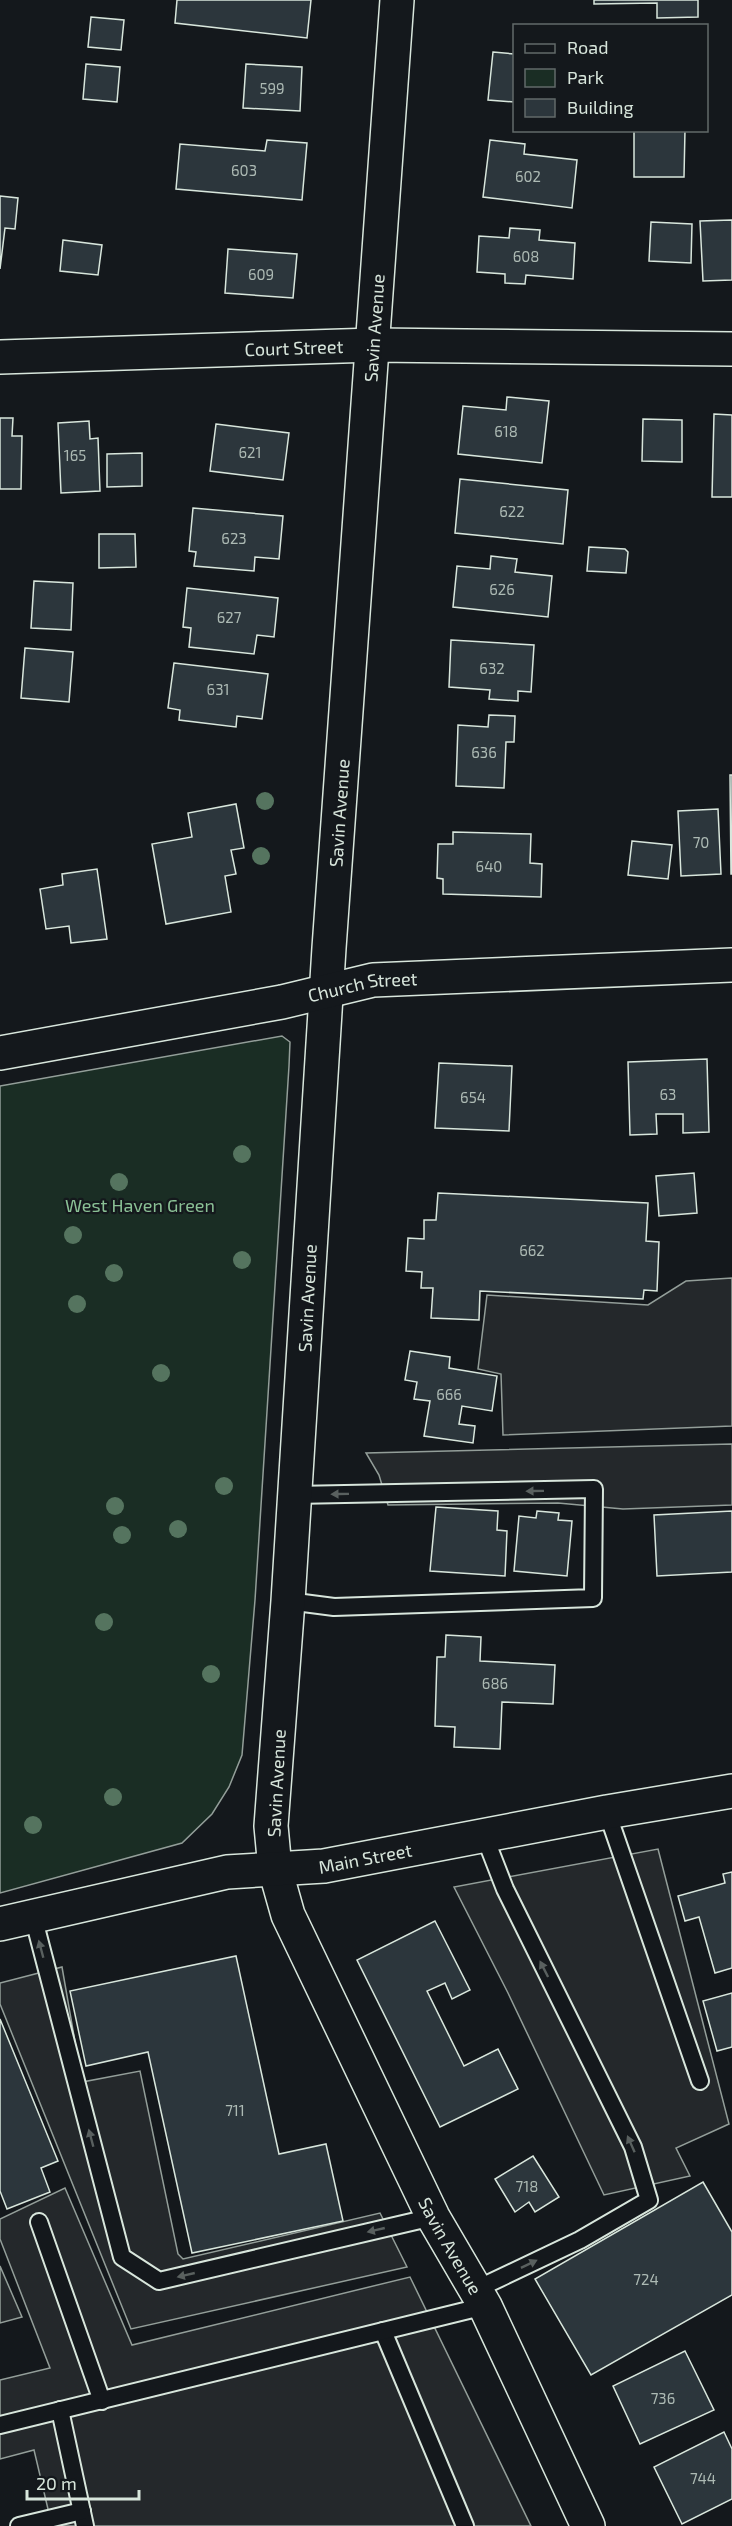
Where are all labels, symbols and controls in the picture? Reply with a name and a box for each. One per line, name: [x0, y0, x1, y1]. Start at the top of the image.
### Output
legend: [513, 24, 708, 132]
text: Road: [567, 36, 608, 58]
text: Park: [567, 66, 604, 88]
house number: 599: [259, 79, 285, 97]
text: Building: [567, 96, 634, 118]
house number: 603: [231, 161, 257, 179]
house number: 602: [515, 167, 541, 185]
house number: 608: [513, 247, 539, 265]
house number: 609: [248, 265, 274, 283]
street label: Savin Avenue: [359, 273, 389, 383]
street label: Court Street: [244, 335, 344, 360]
house number: 618: [494, 422, 518, 440]
house number: 621: [239, 443, 261, 461]
house number: 165: [64, 446, 86, 464]
house number: 622: [499, 502, 525, 520]
house number: 623: [221, 529, 247, 547]
house number: 626: [489, 580, 515, 598]
house number: 627: [217, 608, 242, 626]
house number: 632: [479, 659, 505, 677]
house number: 631: [207, 680, 229, 698]
house number: 636: [471, 743, 497, 761]
street label: Savin Avenue: [324, 758, 354, 868]
house number: 70: [693, 833, 709, 851]
house number: 640: [476, 857, 502, 875]
street label: Church Street: [305, 967, 418, 1006]
house number: 63: [660, 1085, 676, 1103]
house number: 654: [460, 1088, 486, 1106]
park label: West Haven Green: [65, 1194, 215, 1216]
house number: 662: [519, 1241, 545, 1259]
street label: Savin Avenue: [293, 1243, 321, 1353]
house number: 666: [436, 1385, 462, 1403]
one-way arrow: [526, 1486, 545, 1495]
one-way arrow: [331, 1490, 350, 1499]
house number: 686: [482, 1674, 508, 1692]
street label: Savin Avenue: [262, 1728, 290, 1838]
street label: Main Street: [317, 1838, 414, 1878]
one-way arrow: [36, 1940, 46, 1958]
one-way arrow: [539, 1961, 548, 1978]
house number: 711: [225, 2101, 245, 2119]
one-way arrow: [86, 2129, 95, 2147]
one-way arrow: [626, 2135, 635, 2152]
house number: 718: [516, 2177, 538, 2195]
street label: Savin Avenue: [414, 2194, 487, 2298]
one-way arrow: [367, 2226, 385, 2236]
one-way arrow: [521, 2259, 538, 2268]
one-way arrow: [177, 2270, 196, 2280]
house number: 724: [633, 2270, 659, 2288]
house number: 736: [651, 2389, 675, 2407]
scale bar: [27, 2463, 140, 2501]
house number: 744: [690, 2469, 716, 2487]
text: 20 m: [36, 2472, 77, 2494]

